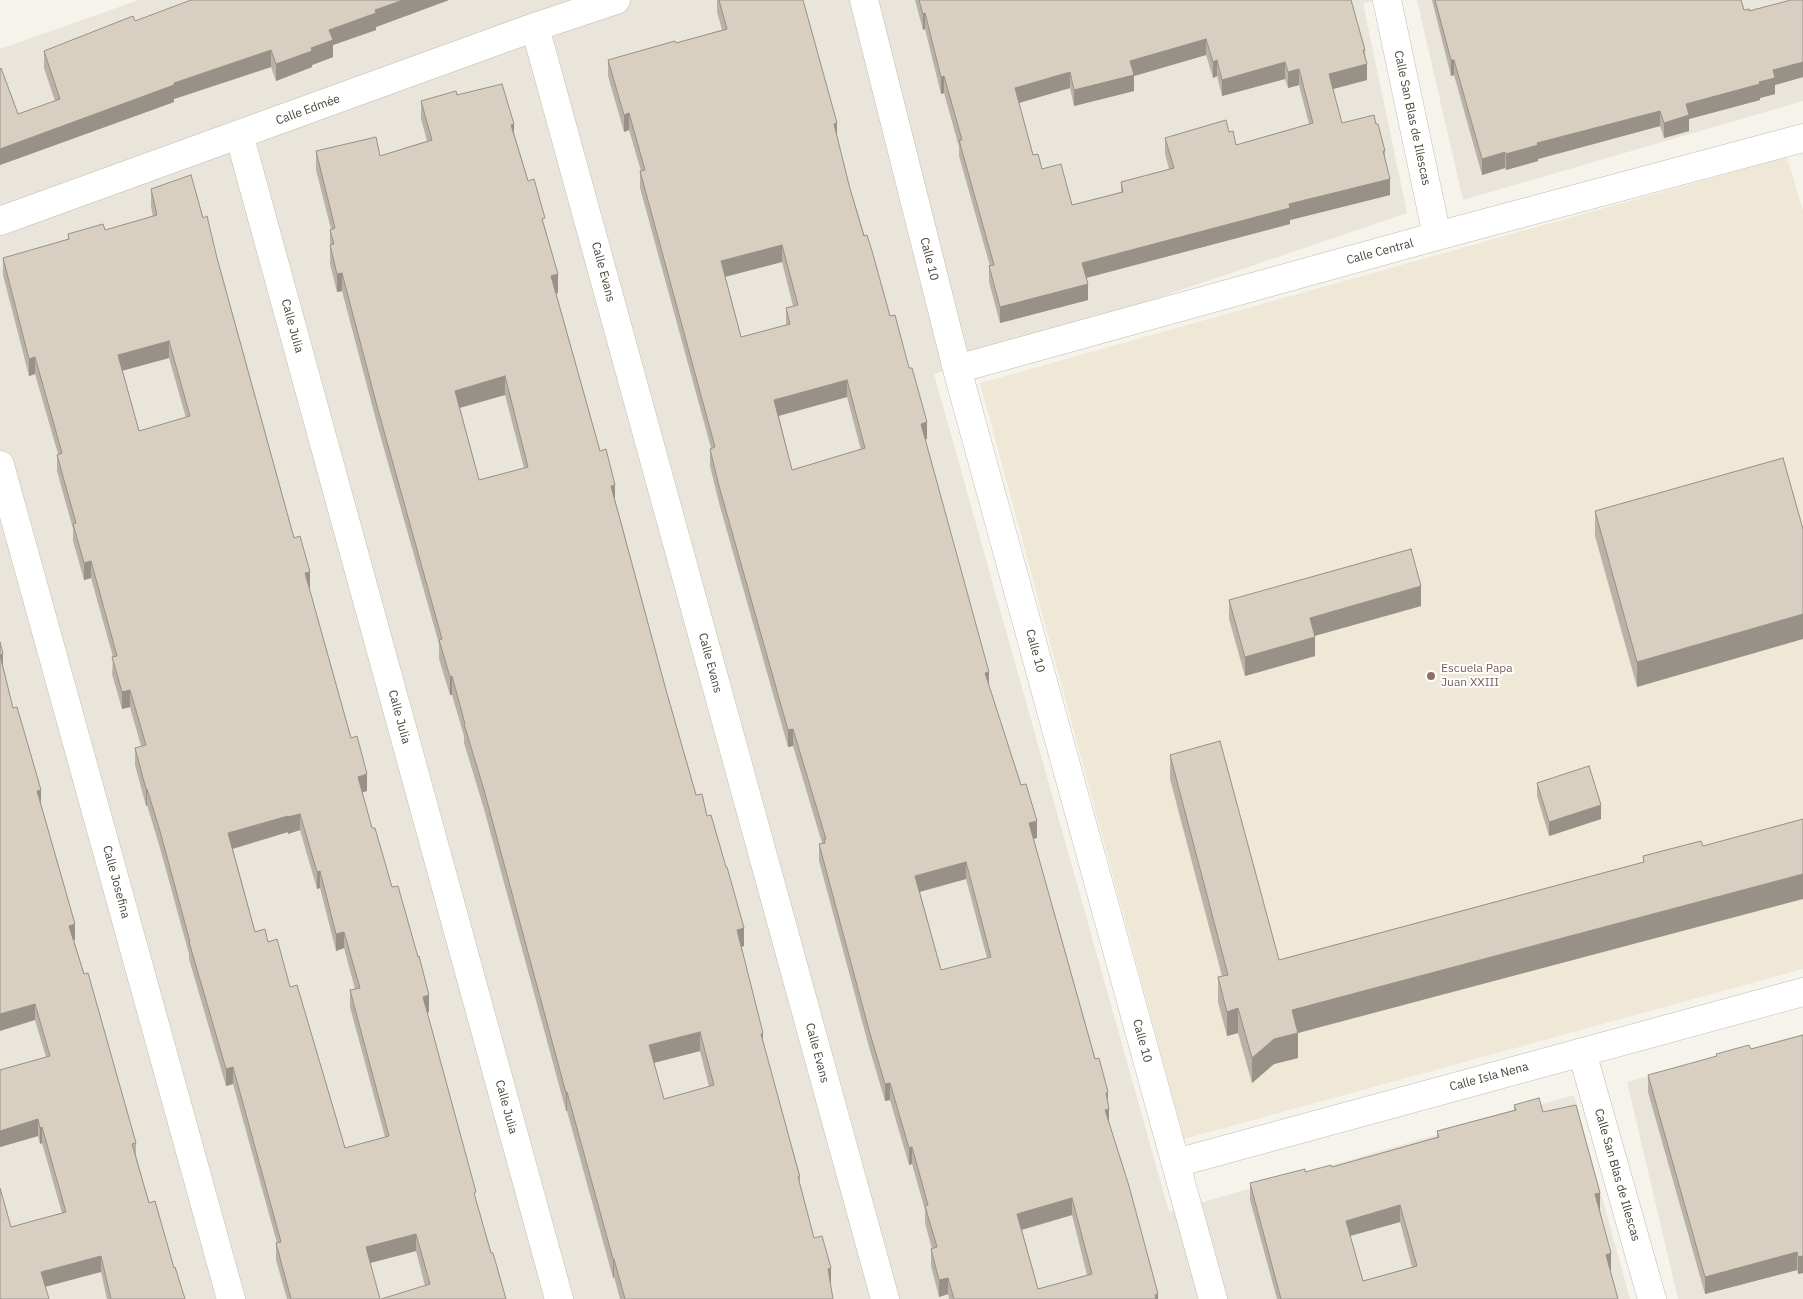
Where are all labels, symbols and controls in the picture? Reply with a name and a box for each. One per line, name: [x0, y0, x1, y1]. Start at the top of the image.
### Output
street label: Calle San Blas de Illescas: [1391, 49, 1433, 187]
street label: Calle Edmée: [274, 92, 342, 128]
street label: Calle 10: [917, 236, 941, 282]
street label: Calle Central: [1345, 236, 1415, 268]
street label: Calle Evans: [588, 240, 618, 304]
street label: Calle Julia: [278, 297, 306, 355]
street label: Calle 10: [1022, 628, 1048, 674]
street label: Calle Evans: [695, 631, 725, 695]
place label: Escuela Papa Juan XXIII: [1441, 662, 1513, 690]
marker: Escuela Papa Juan XXIII: [1425, 670, 1437, 682]
street label: Calle Julia: [385, 688, 413, 746]
street label: Calle Josefina: [99, 844, 133, 920]
street label: Calle 10: [1129, 1018, 1155, 1064]
street label: Calle Evans: [802, 1021, 832, 1085]
street label: Calle Isla Nena: [1448, 1060, 1530, 1094]
street label: Calle Julia: [492, 1078, 520, 1136]
street label: Calle San Blas de Illescas: [1591, 1107, 1643, 1243]

